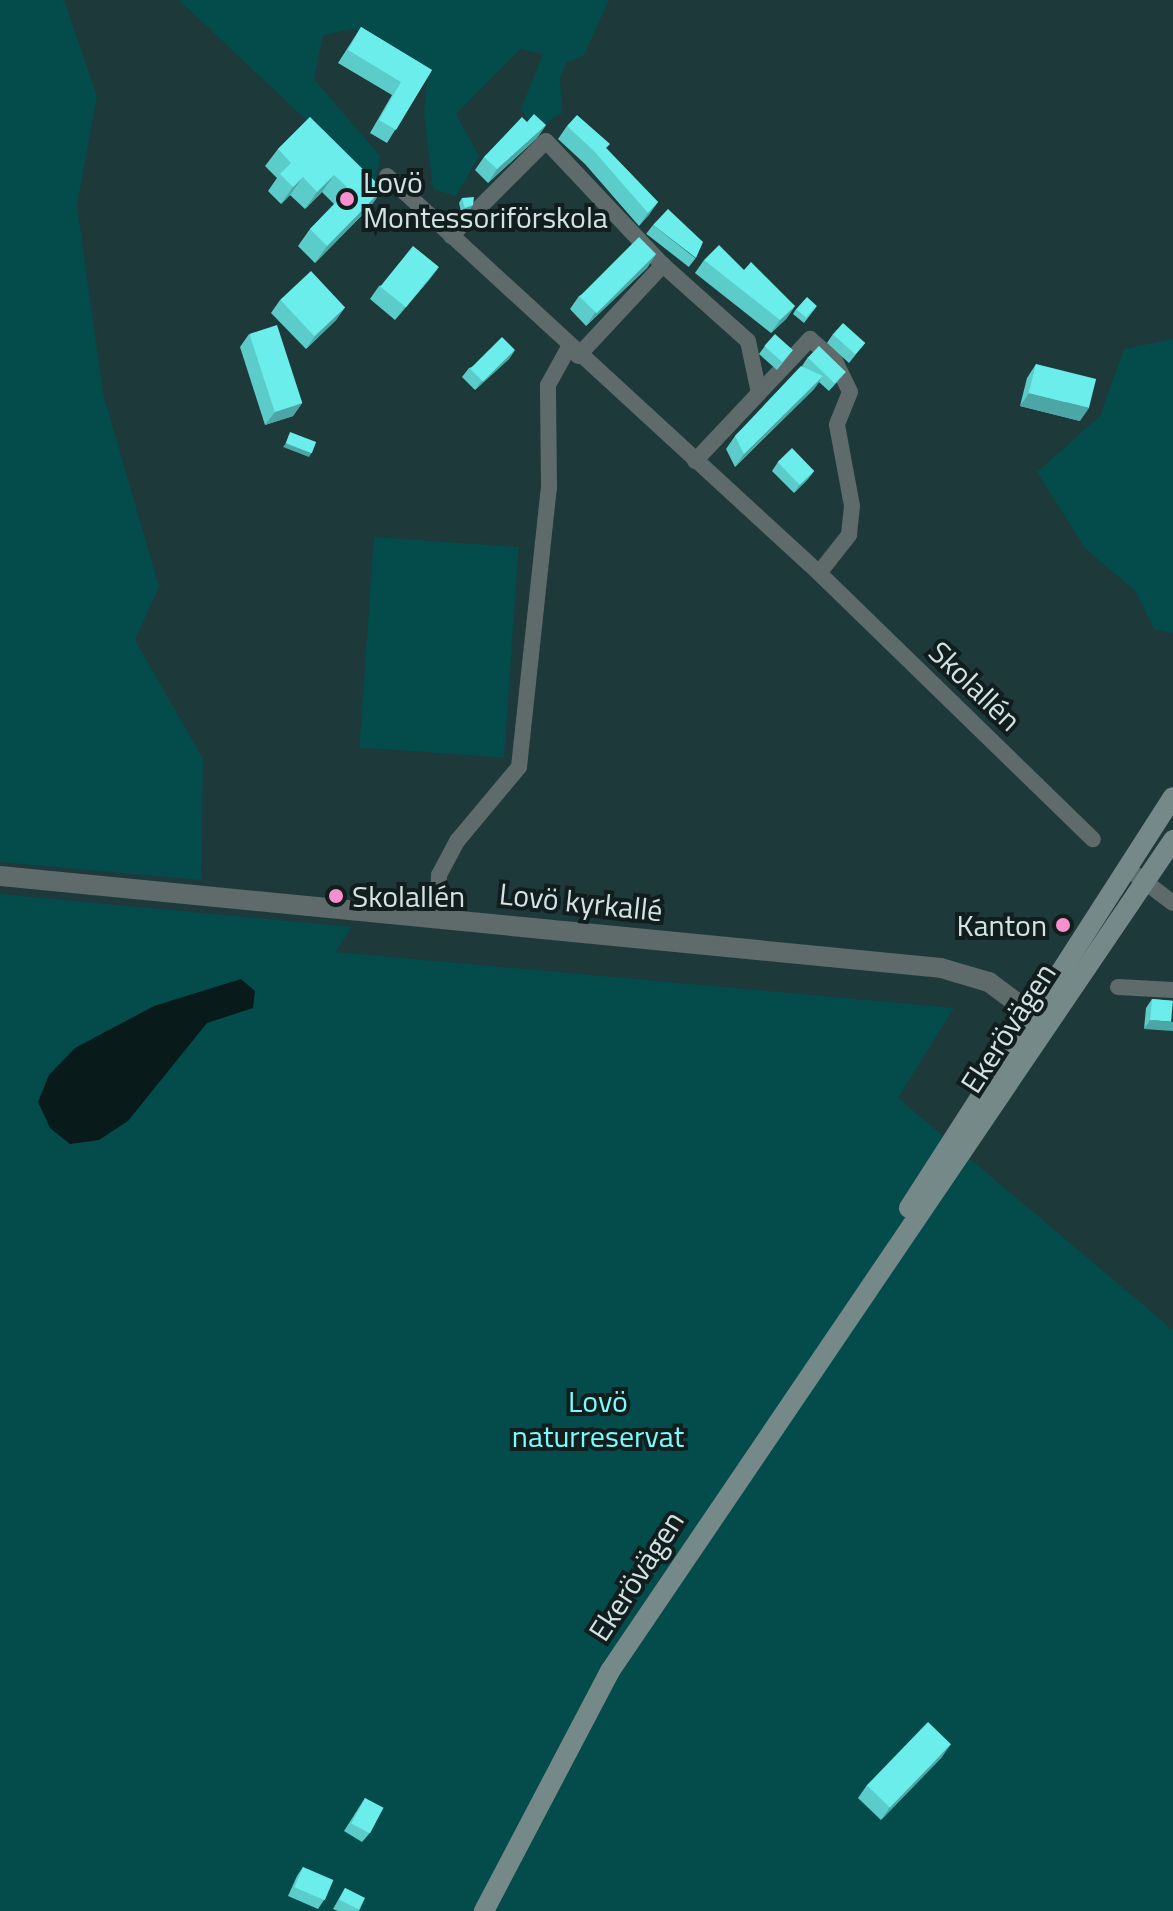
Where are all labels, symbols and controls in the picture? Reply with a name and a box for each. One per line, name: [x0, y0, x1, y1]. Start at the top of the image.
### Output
place label: Lovö Montessoriförskola: [363, 164, 608, 234]
marker: Lovö Montessoriförskola: [338, 190, 356, 208]
street label: Skolallén: [922, 634, 1028, 738]
street label: Lovö kyrkallé: [498, 876, 664, 928]
place label: Skolallén: [352, 878, 465, 914]
marker: Skolallén: [327, 887, 345, 905]
place label: Kanton: [956, 907, 1047, 943]
marker: Kanton: [1054, 916, 1072, 934]
street label: Ekerövägen: [953, 956, 1063, 1100]
park label: Lovö naturreservat: [512, 1383, 684, 1454]
street label: Ekerövägen: [581, 1504, 691, 1648]

